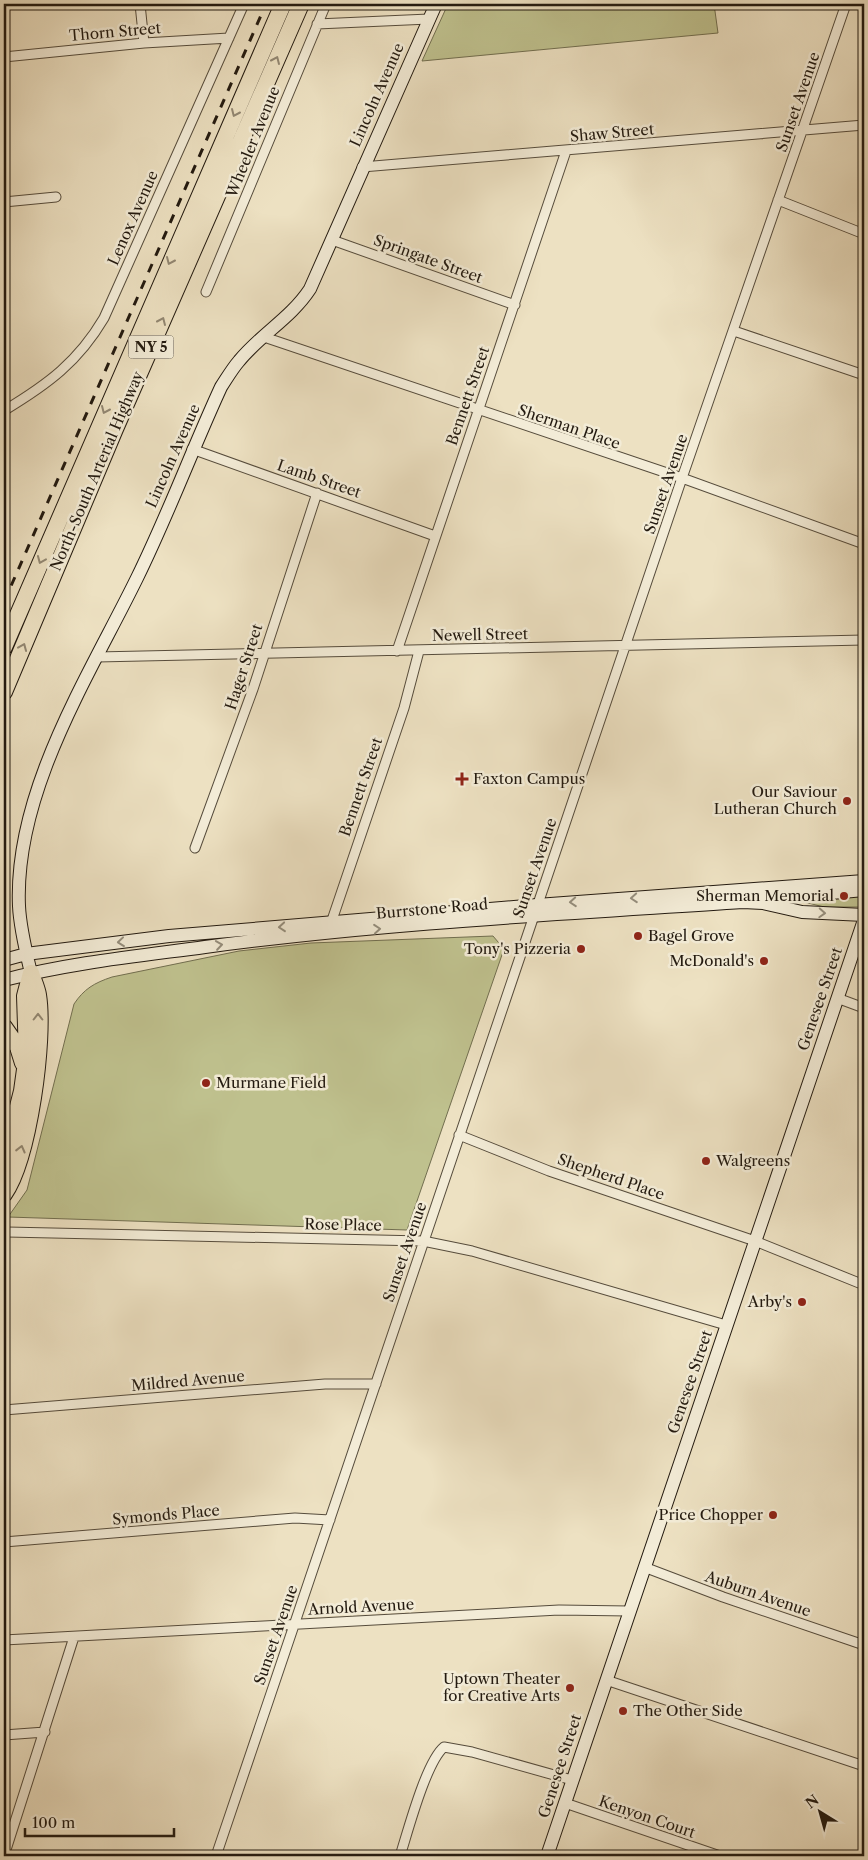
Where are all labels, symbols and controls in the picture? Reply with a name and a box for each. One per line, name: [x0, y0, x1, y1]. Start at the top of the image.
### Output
street label: Thorn Street: [68, 18, 162, 45]
street label: Lincoln Avenue: [345, 40, 408, 150]
street label: Sunset Avenue: [772, 49, 824, 154]
one-way arrow: [270, 56, 281, 65]
street label: Wheeler Avenue: [221, 83, 284, 201]
one-way arrow: [231, 108, 242, 117]
street label: Shaw Street: [569, 119, 655, 146]
street label: Lenox Avenue: [103, 168, 162, 268]
street label: Springate Street: [371, 230, 486, 287]
one-way arrow: [166, 256, 177, 265]
one-way arrow: [156, 317, 167, 326]
road number: NY 5: [128, 336, 174, 358]
street label: Bennett Street: [442, 343, 494, 448]
street label: North-South Arterial Highway: [46, 367, 148, 574]
street label: Sherman Place: [516, 400, 623, 453]
street label: Lincoln Avenue: [141, 401, 204, 511]
one-way arrow: [100, 405, 111, 414]
street label: Sunset Avenue: [640, 431, 692, 536]
street label: Lamb Street: [275, 455, 364, 502]
one-way arrow: [37, 555, 48, 564]
street label: Hager Street: [221, 621, 267, 712]
street label: Newell Street: [432, 624, 529, 645]
one-way arrow: [17, 644, 27, 652]
street label: Bennett Street: [335, 734, 387, 839]
place label: Faxton Campus: [473, 769, 585, 788]
marker: Faxton Campus: [455, 772, 469, 786]
place label: Our Saviour Lutheran Church: [714, 782, 838, 818]
marker: Our Saviour Lutheran Church: [841, 795, 853, 807]
street label: Sunset Avenue: [509, 815, 561, 920]
place label: Sherman Memorial: [696, 886, 835, 905]
marker: Sherman Memorial: [838, 890, 850, 902]
one-way arrow: [629, 892, 637, 903]
street label: Burrstone Road: [375, 894, 489, 923]
one-way arrow: [569, 897, 577, 908]
one-way arrow: [818, 908, 826, 919]
one-way arrow: [277, 921, 285, 932]
one-way arrow: [373, 924, 381, 935]
place label: Bagel Grove: [648, 926, 734, 945]
marker: Bagel Grove: [632, 930, 644, 942]
one-way arrow: [117, 936, 125, 947]
place label: Tony's Pizzeria: [464, 939, 571, 958]
one-way arrow: [215, 940, 223, 951]
marker: Tony's Pizzeria: [575, 943, 587, 955]
street label: Genesee Street: [793, 944, 846, 1053]
place label: McDonald's: [669, 951, 754, 970]
marker: McDonald's: [758, 955, 770, 967]
one-way arrow: [33, 1013, 43, 1021]
place label: Murmane Field: [216, 1073, 326, 1092]
marker: Murmane Field: [200, 1077, 212, 1089]
one-way arrow: [15, 1144, 26, 1153]
street label: Shepherd Place: [555, 1149, 667, 1204]
place label: Walgreens: [715, 1151, 790, 1170]
marker: Walgreens: [700, 1155, 712, 1167]
street label: Sunset Avenue: [379, 1199, 431, 1304]
street label: Rose Place: [304, 1214, 382, 1235]
place label: Arby's: [747, 1292, 792, 1311]
marker: Arby's: [796, 1296, 808, 1308]
street label: Genesee Street: [663, 1327, 716, 1436]
street label: Mildred Avenue: [131, 1366, 245, 1395]
street label: Symonds Place: [111, 1500, 221, 1529]
place label: Price Chopper: [659, 1505, 764, 1524]
marker: Price Chopper: [767, 1509, 779, 1521]
street label: Auburn Avenue: [702, 1566, 814, 1621]
street label: Sunset Avenue: [250, 1582, 302, 1687]
street label: Arnold Avenue: [306, 1594, 415, 1619]
place label: Uptown Theater for Creative Arts: [443, 1669, 561, 1705]
marker: Uptown Theater for Creative Arts: [564, 1682, 576, 1694]
place label: The Other Side: [633, 1701, 743, 1720]
marker: The Other Side: [617, 1705, 629, 1717]
street label: Genesee Street: [534, 1711, 585, 1820]
north arrow: [796, 1788, 846, 1838]
street label: Kenyon Court: [596, 1791, 699, 1842]
text: N: [802, 1791, 822, 1812]
scale bar: [25, 1805, 174, 1837]
text: 100 m: [32, 1813, 75, 1832]

